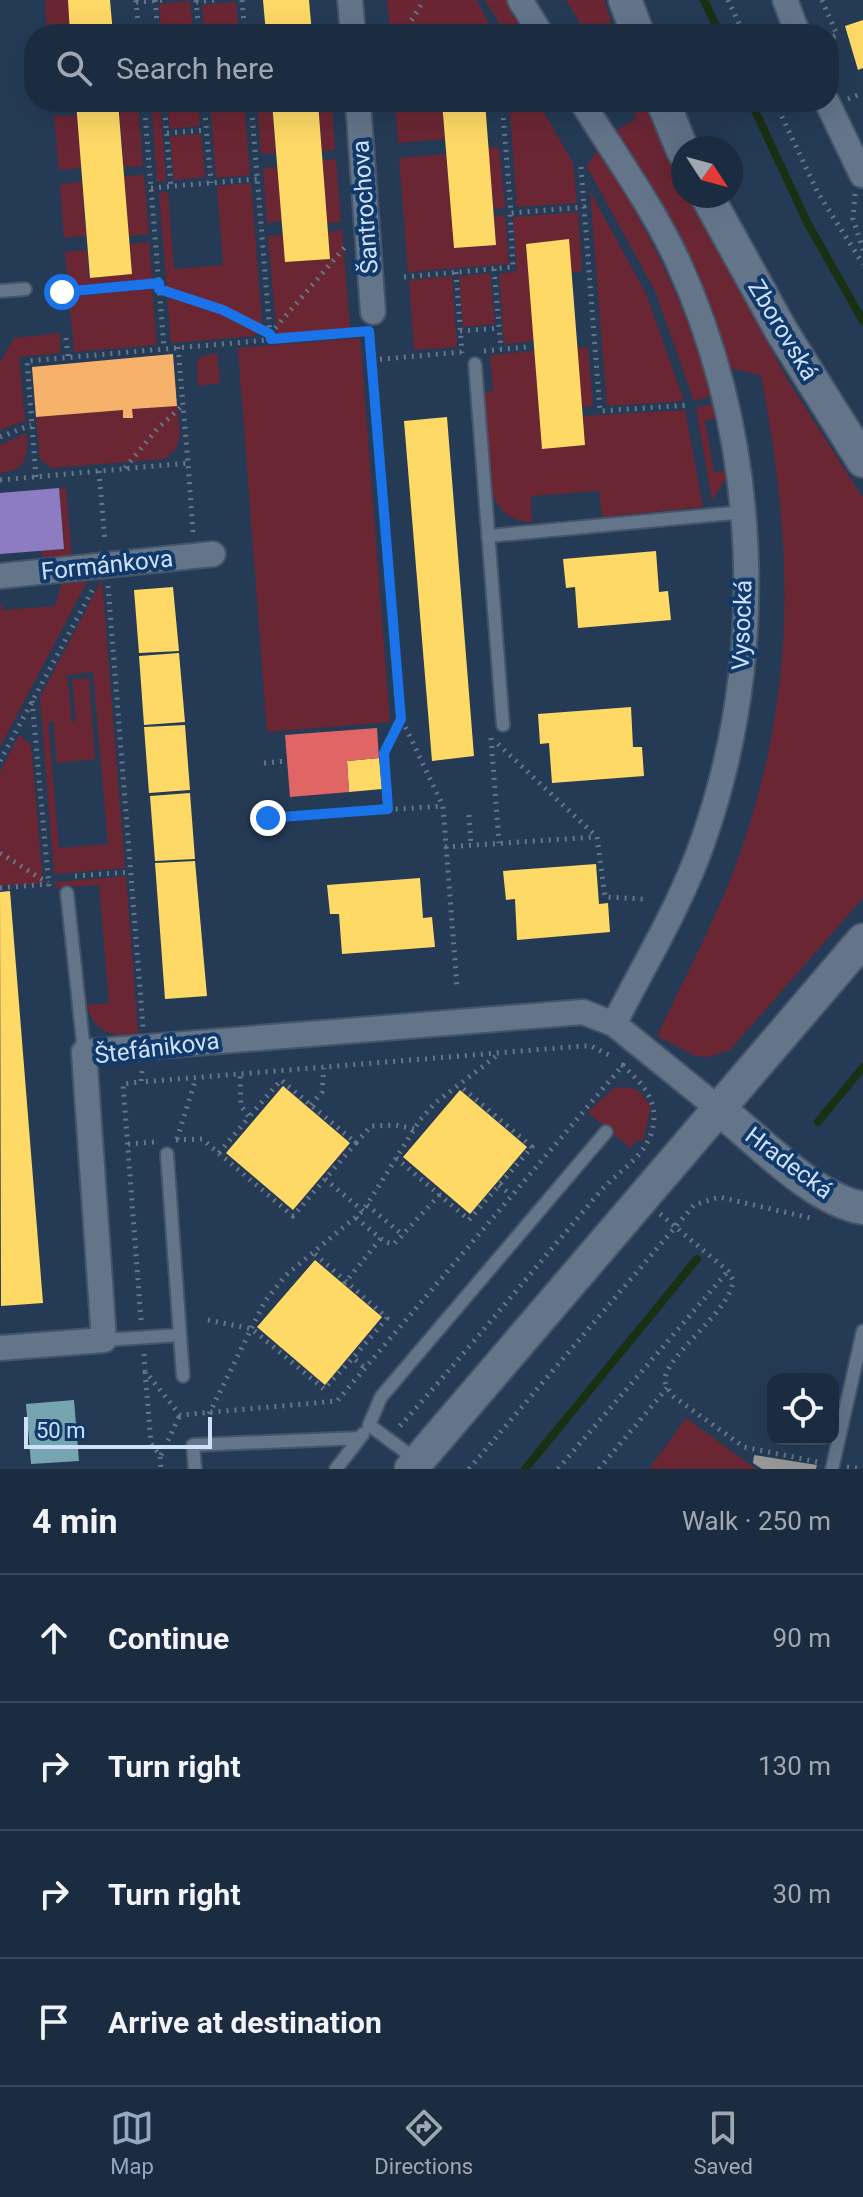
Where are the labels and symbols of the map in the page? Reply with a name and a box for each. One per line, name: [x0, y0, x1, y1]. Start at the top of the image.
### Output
north arrow: [671, 136, 743, 208]
street label: Šantrochova: [346, 139, 384, 275]
route start: [44, 274, 80, 310]
street label: Zborovská: [742, 275, 824, 385]
street label: Formánkova: [40, 544, 174, 586]
street label: Vysocká: [726, 579, 758, 671]
route end: [250, 800, 286, 836]
street label: Štefánikova: [93, 1026, 221, 1070]
street label: Hradecká: [740, 1121, 838, 1205]
scale bar: [24, 1413, 212, 1449]

